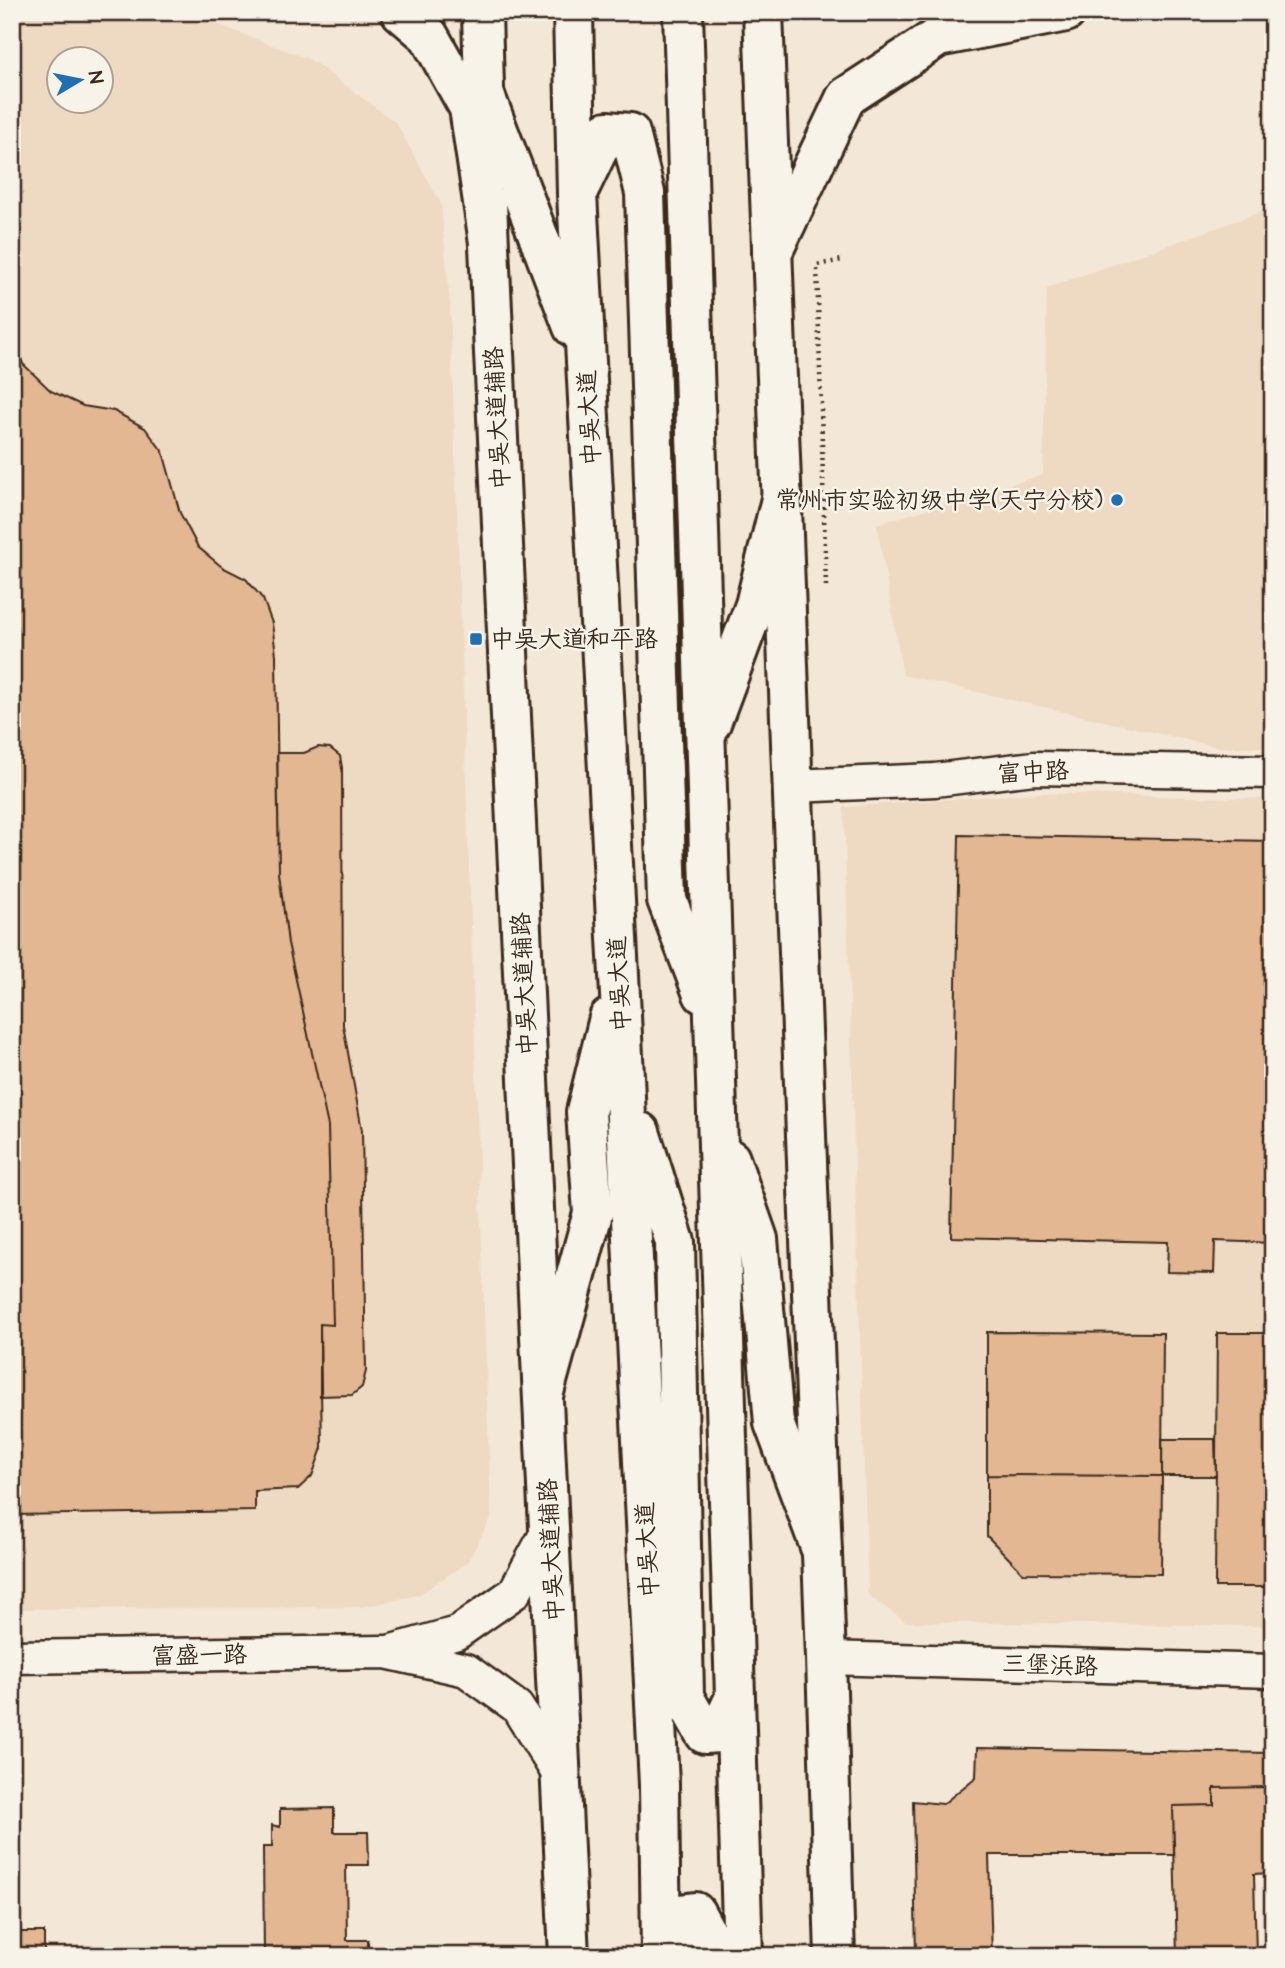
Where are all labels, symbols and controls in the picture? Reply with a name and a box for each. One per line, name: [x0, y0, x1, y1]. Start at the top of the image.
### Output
north arrow: [46, 46, 116, 116]
text: N: [81, 69, 110, 86]
street label: 中吴大道辅路: [477, 345, 519, 491]
street label: 中吴大道: [571, 369, 609, 467]
place label: 常州市实验初级中学(天宁分校): [775, 484, 1103, 518]
marker: 常州市实验初级中学(天宁分校): [1109, 492, 1125, 508]
place label: 中吴大道和平路: [490, 623, 658, 657]
marker: 中吴大道和平路: [468, 631, 484, 647]
street label: 富中路: [996, 754, 1070, 792]
street label: 中吴大道辅路: [504, 911, 546, 1057]
street label: 中吴大道: [601, 935, 639, 1033]
street label: 中吴大道辅路: [531, 1477, 573, 1623]
street label: 中吴大道: [629, 1501, 667, 1599]
street label: 富盛一路: [151, 1638, 247, 1674]
street label: 三堡浜路: [1001, 1647, 1099, 1685]

